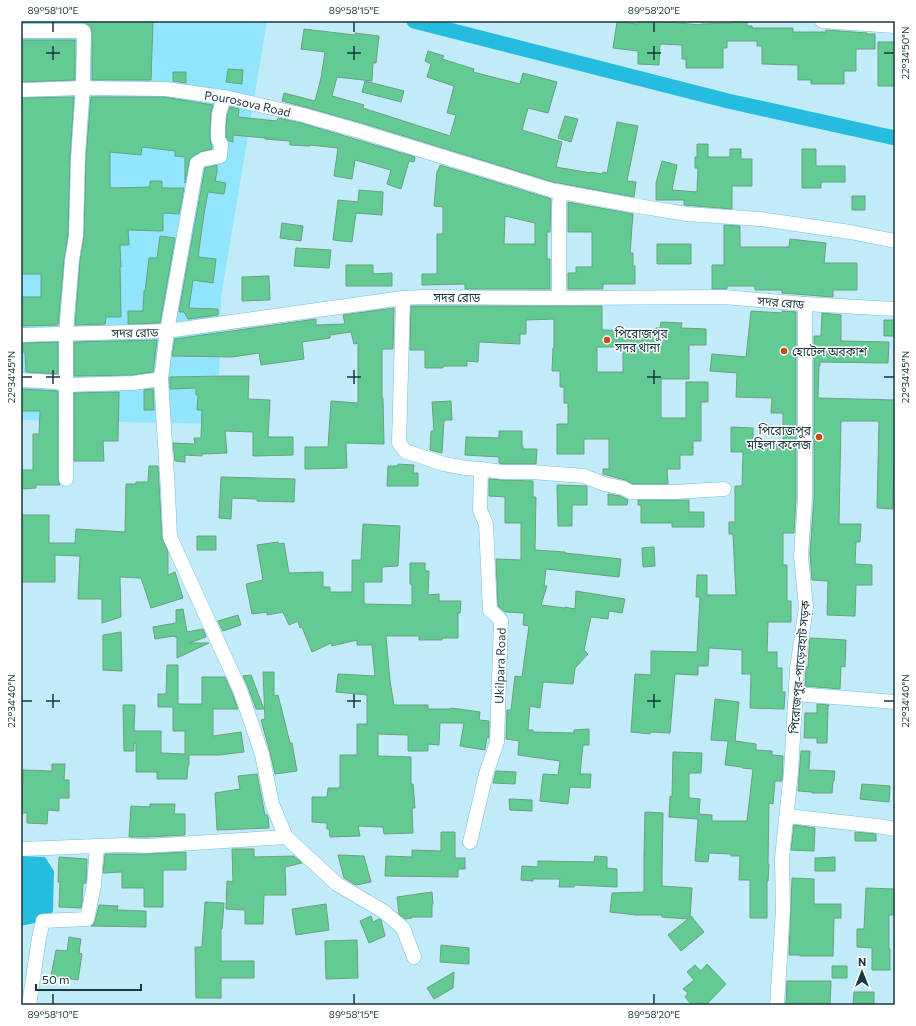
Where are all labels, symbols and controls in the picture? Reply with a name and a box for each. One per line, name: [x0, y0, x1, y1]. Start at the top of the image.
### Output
text: 89°58'10"E: [27, 4, 79, 16]
text: 89°58'15"E: [329, 4, 379, 16]
text: 89°58'20"E: [628, 4, 680, 16]
text: 22°34'50"N: [899, 26, 911, 80]
street label: Pourosova Road: [204, 88, 292, 119]
street label: সদর রোড: [433, 290, 481, 304]
street label: সদর রোড: [756, 293, 805, 311]
street label: সদর রোড: [110, 325, 159, 339]
place label: পিরোজপুর সদর থানা: [614, 326, 668, 354]
marker: পিরোজপুর সদর থানা: [602, 335, 612, 345]
place label: হোটেল অবকাশ: [792, 344, 868, 358]
marker: হোটেল অবকাশ: [779, 346, 789, 356]
text: 22°34'45"N: [5, 351, 17, 403]
text: 22°34'45"N: [899, 351, 911, 403]
place label: পিরোজপুর মহিলা কলেজ: [746, 423, 812, 451]
marker: পিরোজপুর মহিলা কলেজ: [814, 432, 824, 442]
street label: পিরোজপুর-পাড়েরহাট সড়ক: [786, 600, 814, 735]
street label: Ukilpara Road: [491, 627, 508, 704]
text: 22°34'40"N: [5, 674, 17, 728]
text: 22°34'40"N: [899, 674, 911, 728]
north arrow: [842, 952, 882, 992]
text: N: [858, 955, 866, 968]
scale bar: [36, 966, 141, 992]
text: 50 m: [42, 972, 70, 986]
text: 89°58'10"E: [27, 1008, 79, 1020]
text: 89°58'15"E: [329, 1008, 379, 1020]
text: 89°58'20"E: [628, 1008, 680, 1020]

